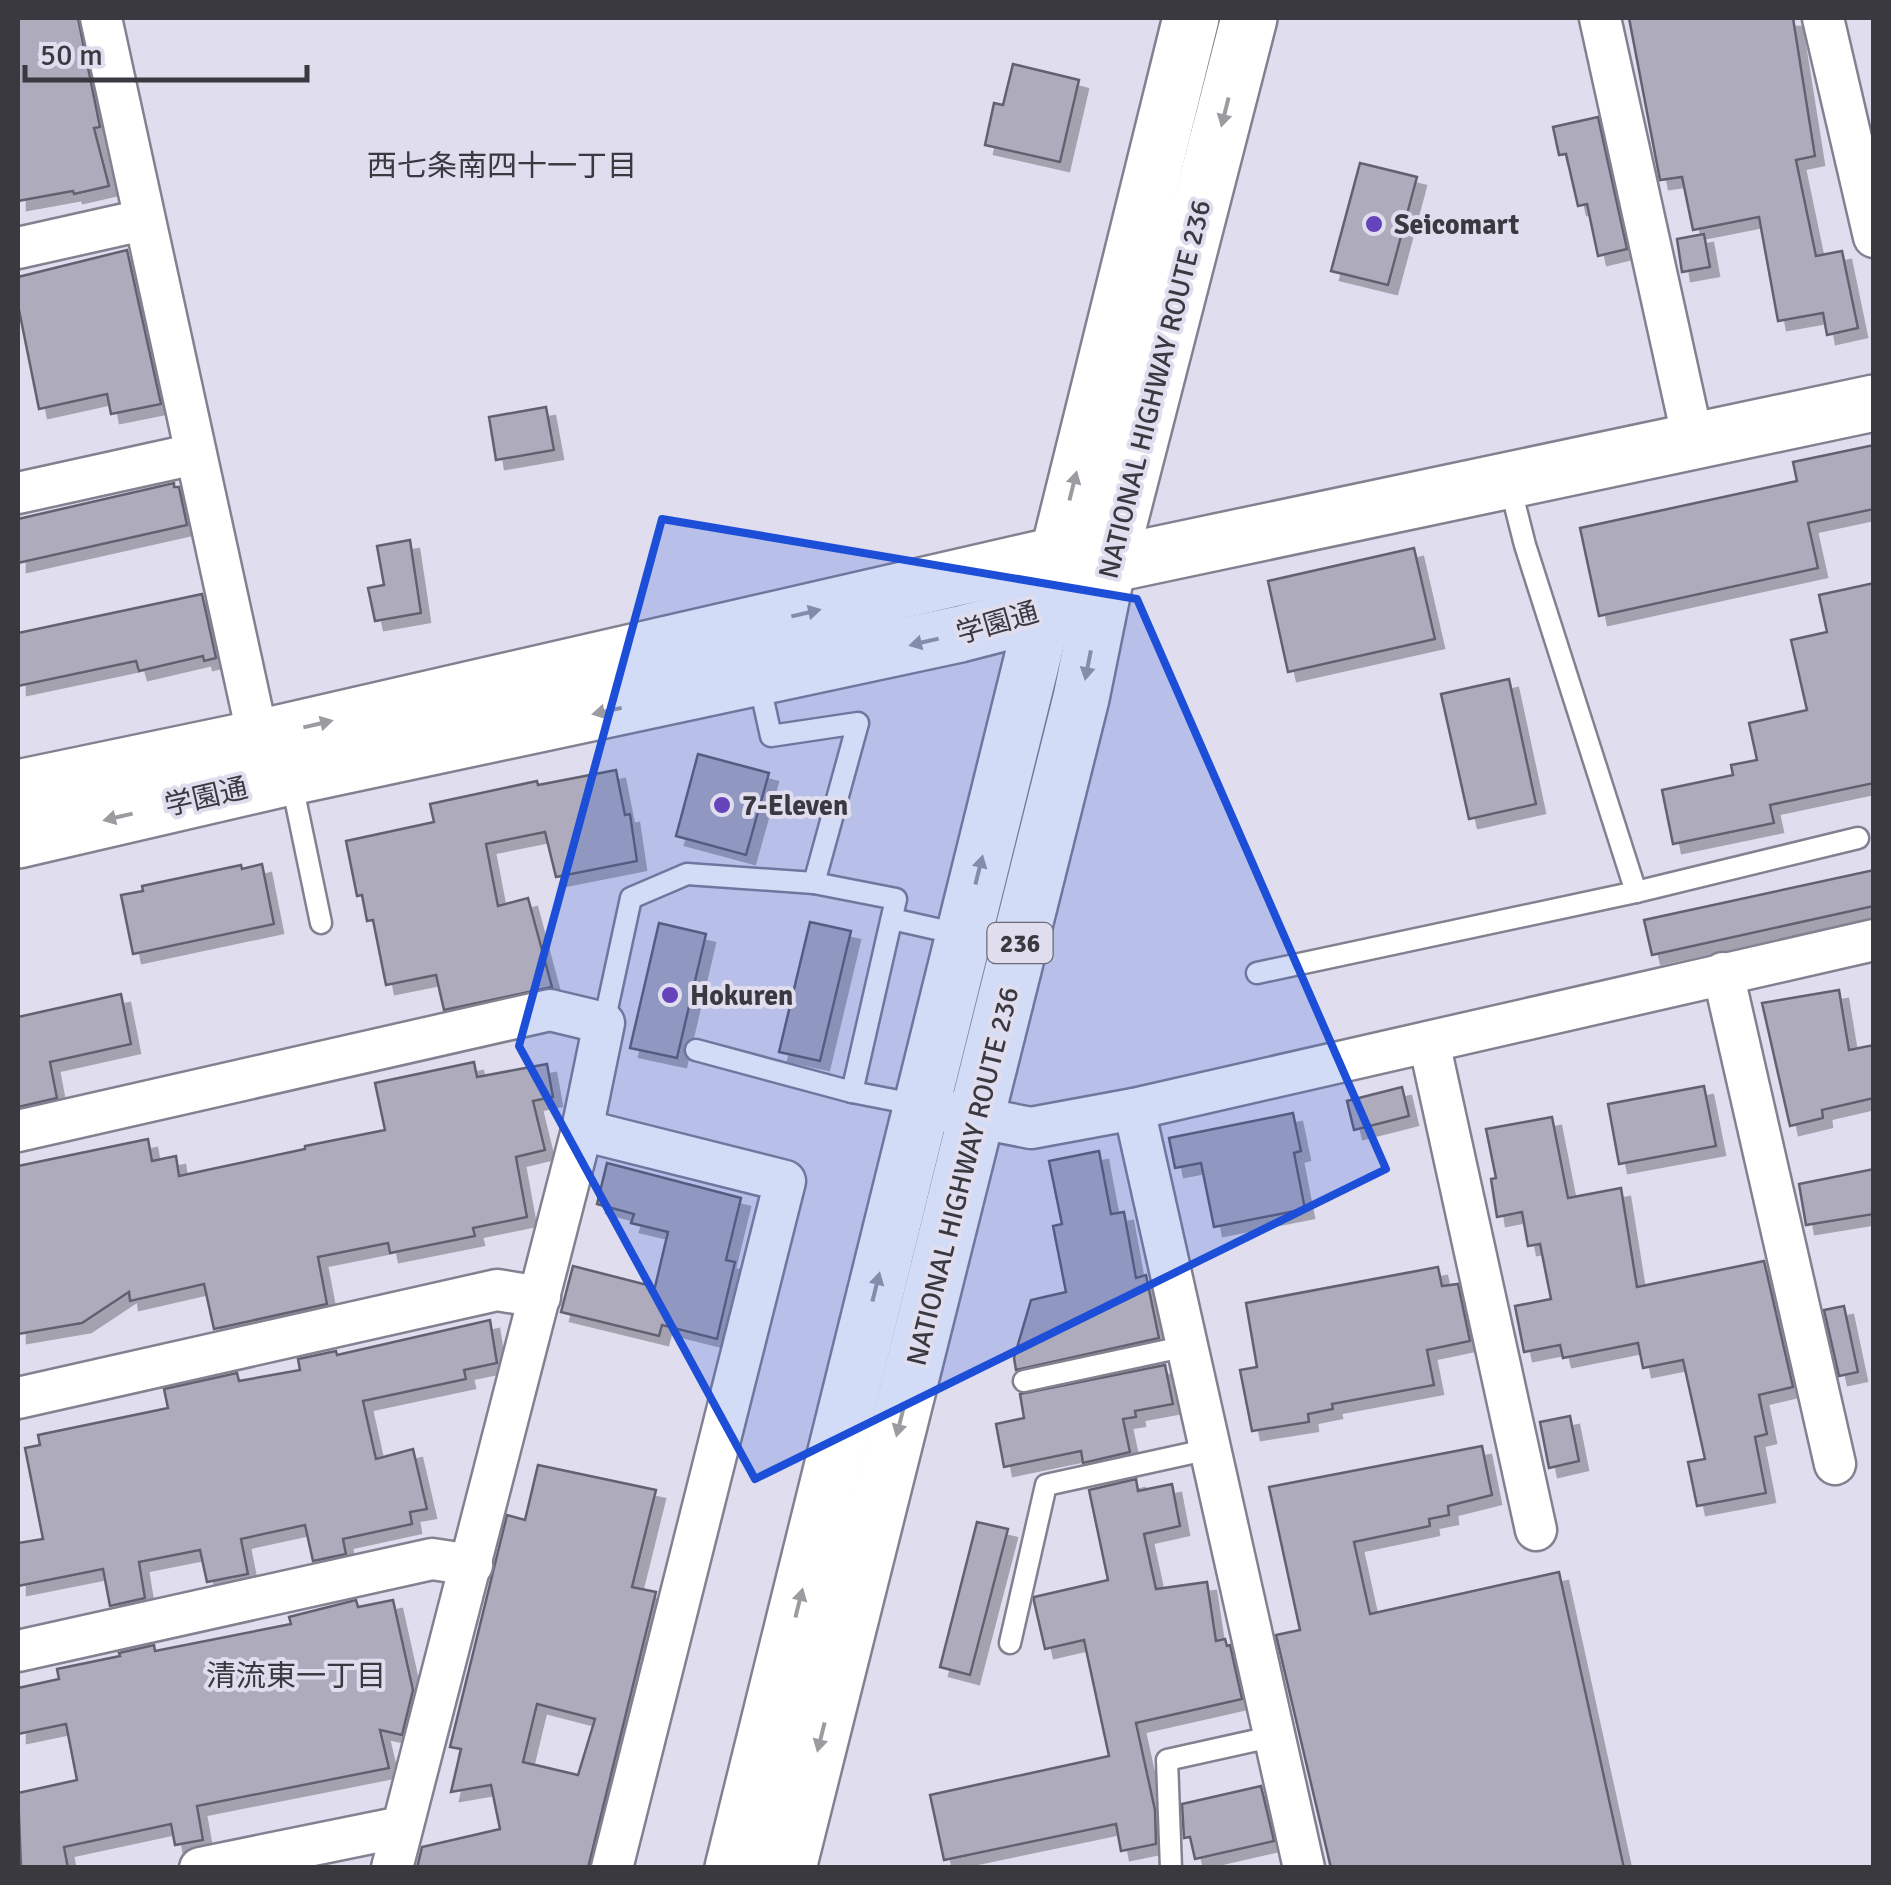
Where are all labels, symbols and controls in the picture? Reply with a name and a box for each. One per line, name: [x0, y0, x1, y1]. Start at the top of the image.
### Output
scale bar: [25, 20, 308, 82]
text: 50 m: [40, 37, 103, 74]
one-way arrow: [1216, 97, 1232, 128]
district label: 西七条南四十一丁目: [367, 148, 637, 185]
street label: NATIONAL HIGHWAY ROUTE 236: [1091, 196, 1219, 582]
place label: Seicomart: [1394, 208, 1520, 242]
marker: Seicomart: [1363, 213, 1385, 235]
one-way arrow: [1066, 470, 1081, 501]
street label: 学園通: [952, 595, 1042, 651]
one-way arrow: [791, 604, 822, 620]
one-way arrow: [909, 635, 940, 650]
one-way arrow: [1080, 650, 1095, 681]
one-way arrow: [591, 703, 622, 719]
one-way arrow: [303, 716, 334, 731]
street label: 学園通: [161, 771, 251, 823]
place label: 7-Eleven: [742, 789, 848, 823]
marker: 7-Eleven: [711, 794, 733, 816]
one-way arrow: [102, 810, 133, 825]
one-way arrow: [972, 854, 987, 885]
road number: 236: [988, 923, 1052, 963]
place label: Hokuren: [690, 979, 793, 1013]
street label: NATIONAL HIGHWAY ROUTE 236: [899, 983, 1027, 1369]
marker: Hokuren: [659, 984, 681, 1006]
one-way arrow: [869, 1271, 885, 1302]
one-way arrow: [892, 1407, 908, 1438]
one-way arrow: [791, 1587, 807, 1618]
district label: 清流東一丁目: [206, 1658, 386, 1695]
one-way arrow: [813, 1722, 828, 1753]

